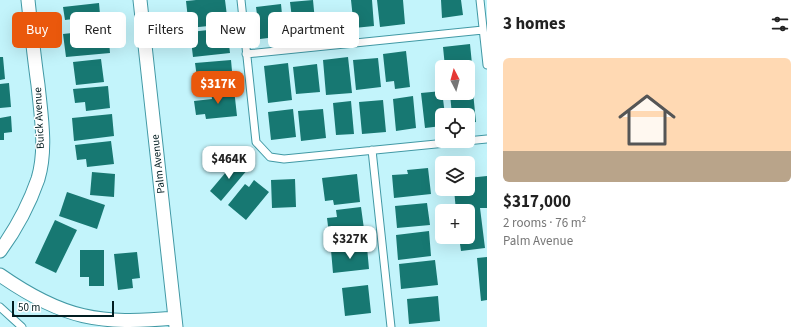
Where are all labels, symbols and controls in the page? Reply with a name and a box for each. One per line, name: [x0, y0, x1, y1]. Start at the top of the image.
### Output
chip: Buy: [12, 12, 62, 48]
chip: Rent: [70, 12, 126, 48]
chip: Filters: [134, 12, 198, 48]
chip: New: [206, 12, 260, 48]
chip: Apartment: [268, 12, 359, 48]
text: 3 homes: [503, 12, 565, 36]
icon: filters: [769, 13, 791, 35]
north arrow: [435, 60, 475, 100]
map controls: [435, 60, 475, 244]
pin: $317K: [190, 71, 246, 105]
text: $317K: [200, 75, 236, 93]
icon: home: [611, 84, 683, 156]
street label: Buick Avenue: [30, 86, 48, 149]
button: locate: [435, 108, 475, 148]
street label: Palm Avenue: [147, 133, 169, 194]
pin: $464K: [201, 146, 257, 180]
text: $464K: [211, 150, 247, 168]
button: layers: [435, 156, 475, 196]
text: $317,000: [503, 190, 571, 214]
button: +: [435, 204, 475, 244]
text: 2 rooms · 76 m²: [503, 214, 586, 232]
pin: $327K: [322, 226, 378, 260]
text: $327K: [332, 230, 368, 248]
text: Palm Avenue: [503, 232, 573, 250]
scale bar: [12, 299, 114, 318]
text: 50 m: [18, 300, 40, 315]

